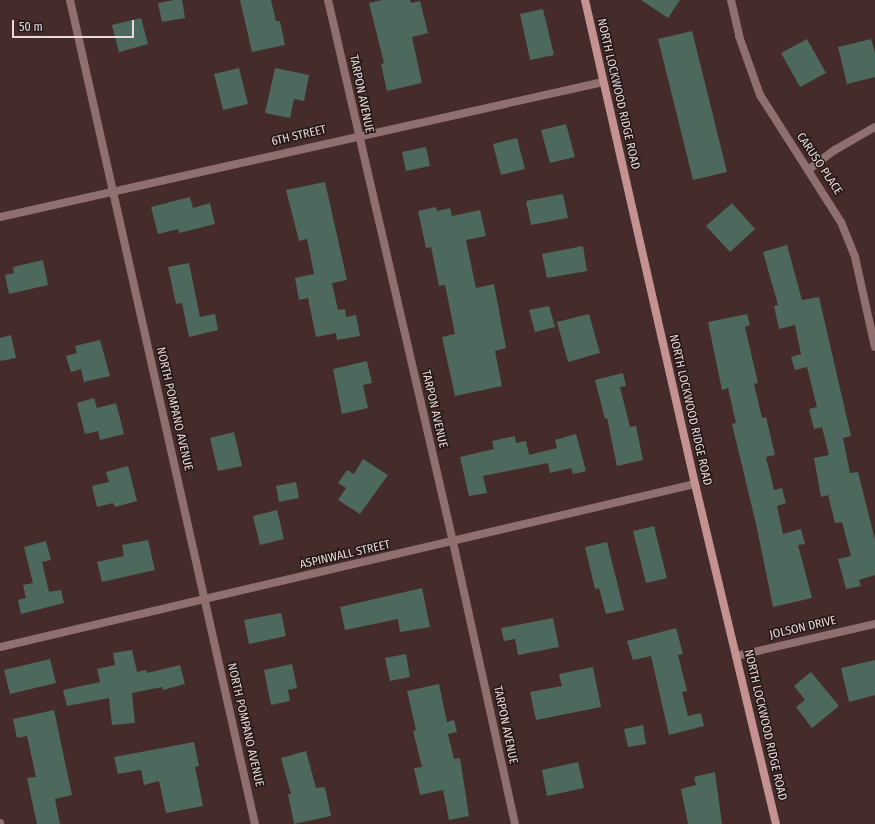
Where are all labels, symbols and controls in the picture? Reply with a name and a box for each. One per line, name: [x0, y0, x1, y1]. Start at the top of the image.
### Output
scale bar: [14, 12, 136, 38]
street label: NORTH LOCKWOOD RIDGE ROAD: [594, 17, 642, 171]
text: 50 m: [19, 20, 43, 34]
street label: TARPON AVENUE: [346, 54, 376, 134]
street label: 6TH STREET: [270, 123, 328, 149]
street label: CARUSO PLACE: [793, 130, 845, 198]
street label: NORTH LOCKWOOD RIDGE ROAD: [666, 333, 714, 487]
street label: NORTH POMPANO AVENUE: [153, 346, 195, 472]
street label: TARPON AVENUE: [418, 369, 450, 449]
street label: ASPINWALL STREET: [298, 538, 392, 572]
street label: JOLSON DRIVE: [768, 613, 838, 643]
street label: NORTH LOCKWOOD RIDGE ROAD: [741, 648, 789, 802]
street label: NORTH POMPANO AVENUE: [224, 662, 266, 788]
street label: TARPON AVENUE: [490, 685, 520, 765]

